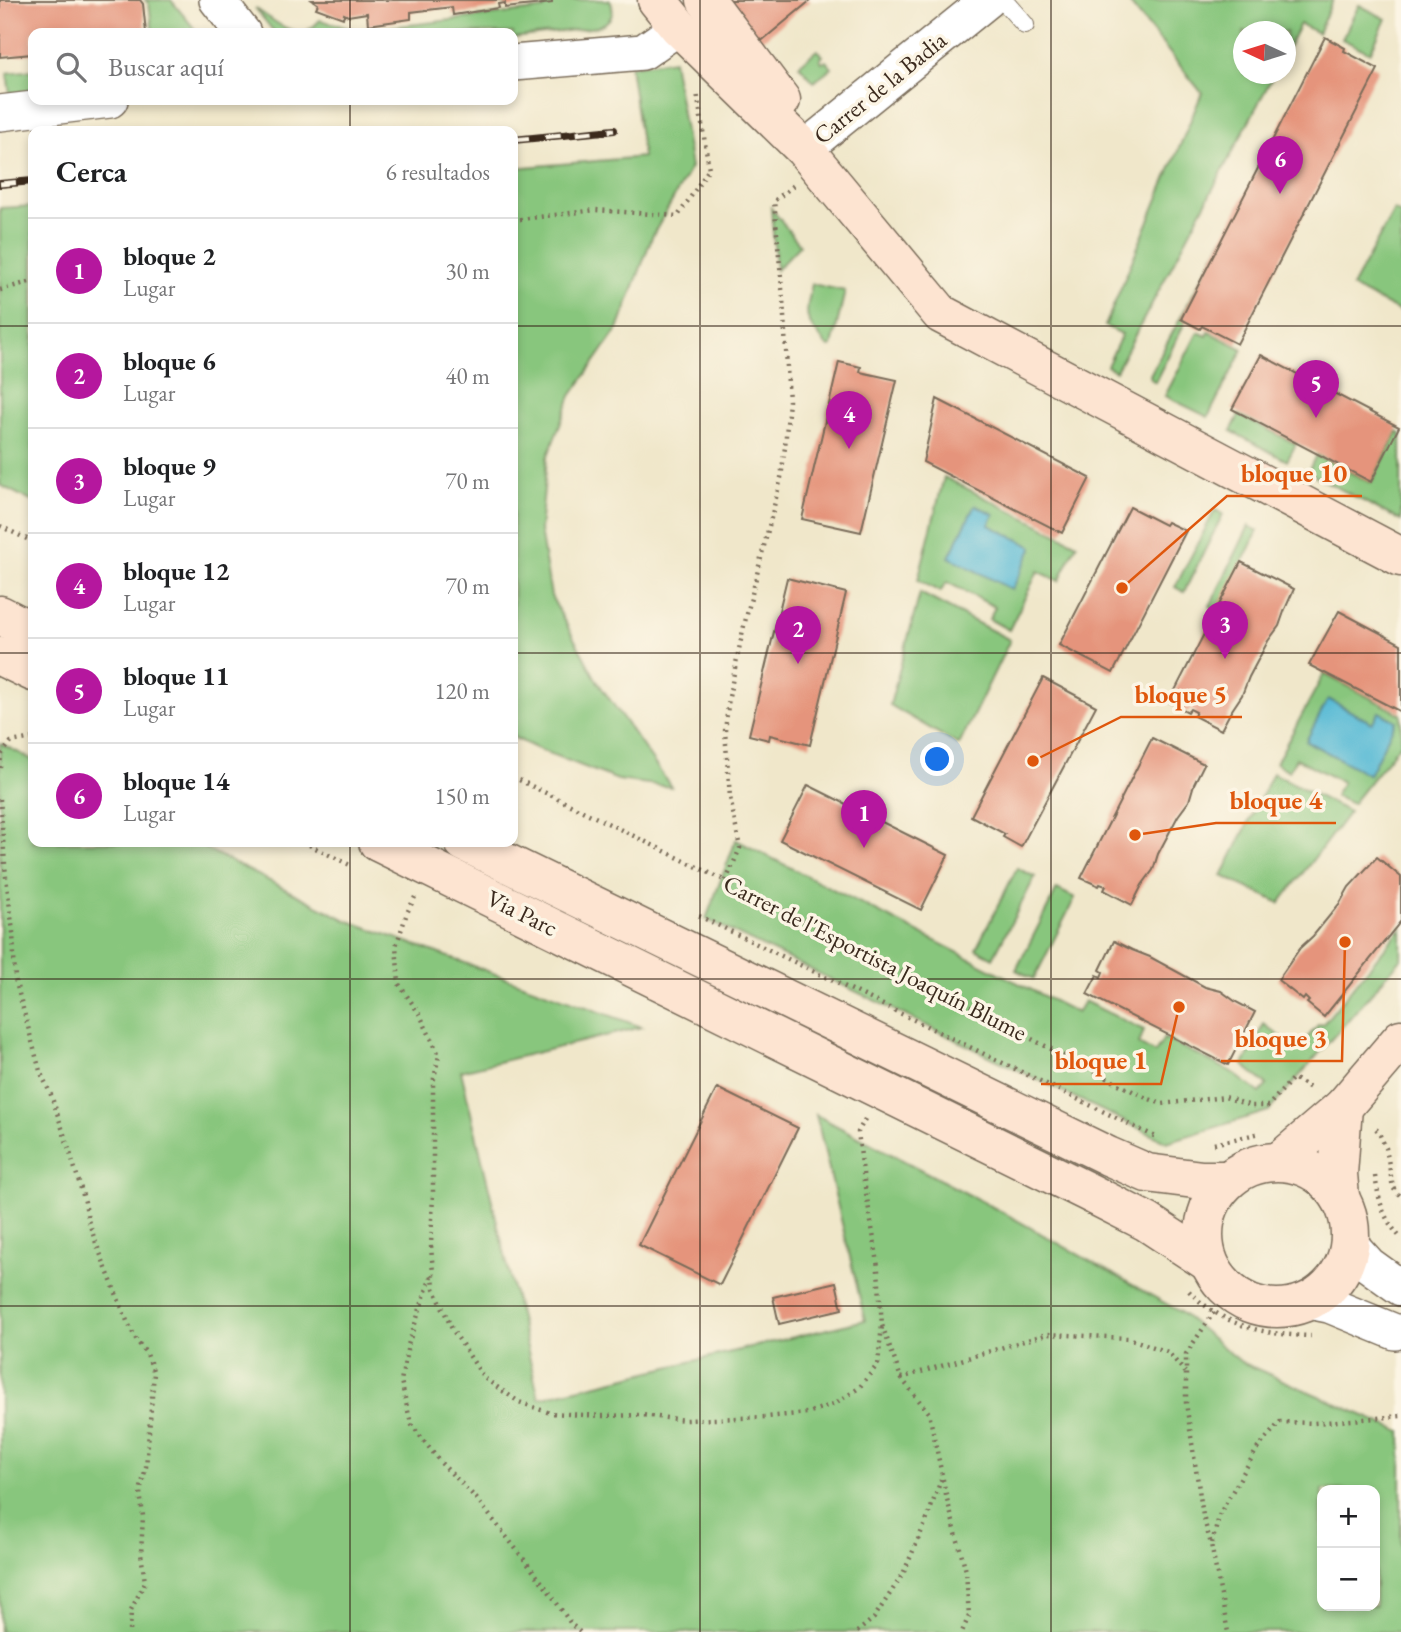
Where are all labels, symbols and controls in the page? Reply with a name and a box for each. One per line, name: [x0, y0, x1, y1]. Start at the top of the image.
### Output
north arrow: [1233, 21, 1296, 84]
street label: Carrer de la Badia: [807, 24, 953, 151]
search box: [28, 28, 518, 105]
icon: search: [52, 48, 90, 86]
text: Buscar aquí: [108, 50, 224, 84]
pin: 6: [1257, 136, 1303, 194]
text: Cerca: [56, 152, 127, 191]
text: 6 resultados: [386, 157, 490, 187]
text: bloque 2: [123, 239, 216, 273]
text: 1: [73, 256, 85, 286]
text: 30 m: [445, 256, 490, 286]
text: Lugar: [123, 273, 175, 303]
text: bloque 6: [123, 344, 216, 378]
pin: 5: [1293, 360, 1339, 418]
text: 2: [73, 361, 85, 391]
text: 40 m: [445, 361, 490, 391]
text: Lugar: [123, 378, 175, 408]
pin: 4: [826, 391, 872, 449]
text: bloque 9: [123, 449, 216, 483]
callout: bloque 10: [1227, 449, 1362, 496]
text: bloque 10: [1241, 456, 1348, 490]
text: 3: [73, 466, 85, 496]
text: 70 m: [445, 466, 490, 496]
text: Lugar: [123, 483, 175, 513]
text: bloque 12: [123, 554, 230, 588]
text: 4: [73, 571, 85, 601]
text: 70 m: [445, 571, 490, 601]
text: Lugar: [123, 588, 175, 618]
pin: 3: [1202, 601, 1248, 659]
pin: 2: [775, 606, 821, 664]
text: bloque 11: [123, 659, 230, 693]
callout: bloque 5: [1121, 670, 1242, 717]
text: 5: [73, 676, 85, 706]
text: 120 m: [434, 676, 490, 706]
text: bloque 5: [1135, 677, 1227, 711]
text: Lugar: [123, 693, 175, 723]
your location: [920, 742, 954, 776]
text: bloque 14: [123, 764, 230, 798]
callout: bloque 4: [1216, 776, 1336, 823]
text: 6: [73, 781, 85, 811]
text: 150 m: [434, 781, 490, 811]
text: bloque 4: [1230, 783, 1323, 817]
pin: 1: [841, 790, 887, 848]
text: Lugar: [123, 798, 175, 828]
street label: Carrer de l'Esportista Joaquín Blume: [718, 867, 1032, 1048]
street label: Via Parc: [482, 882, 563, 943]
callout: bloque 3: [1221, 1014, 1342, 1061]
text: bloque 3: [1235, 1021, 1327, 1055]
callout: bloque 1: [1041, 1037, 1161, 1084]
text: bloque 1: [1055, 1043, 1147, 1077]
map controls: [1317, 1485, 1380, 1611]
button: +: [1317, 1485, 1380, 1548]
button: −: [1317, 1548, 1380, 1611]

